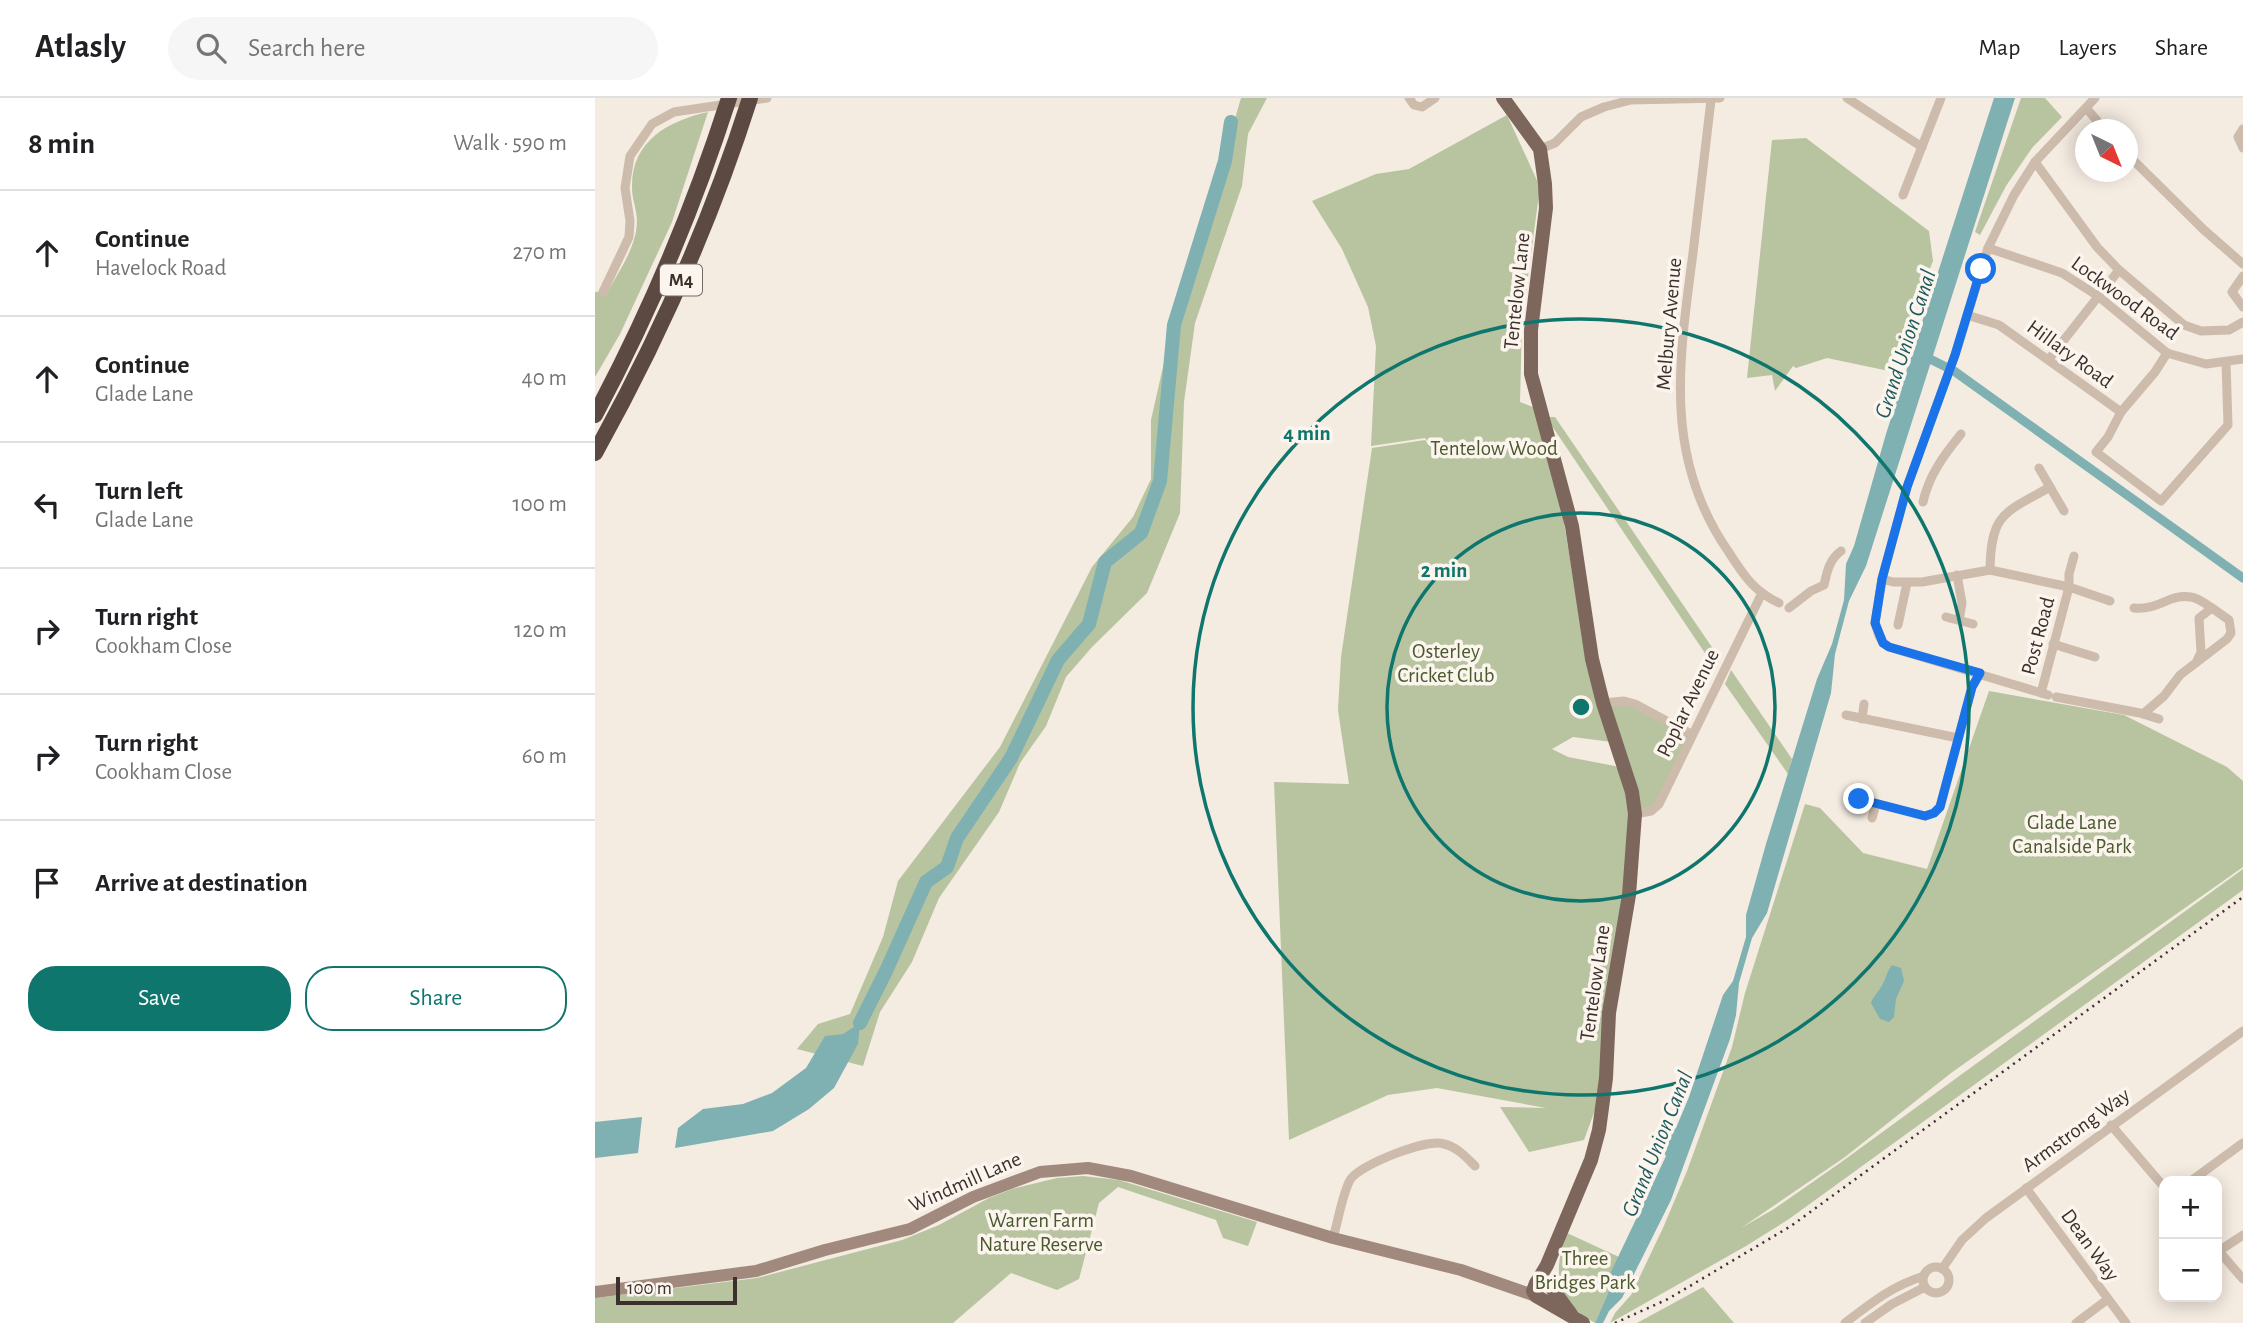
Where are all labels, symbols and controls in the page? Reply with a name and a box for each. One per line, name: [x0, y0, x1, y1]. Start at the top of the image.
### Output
search box: [168, 17, 658, 80]
icon: search: [192, 29, 230, 67]
text: Atlasly: [35, 31, 126, 64]
text: Search here: [248, 35, 366, 61]
text: Map: [1978, 36, 2020, 60]
text: Layers: [2058, 36, 2117, 60]
text: Share: [2155, 36, 2208, 60]
north arrow: [2075, 119, 2138, 182]
text: 8 min: [28, 129, 95, 159]
text: Walk · 590 m: [453, 132, 567, 155]
text: Continue: [95, 226, 190, 252]
street label: Tentelow Lane: [1500, 232, 1534, 350]
icon: ahead: [28, 234, 66, 272]
text: 270 m: [513, 241, 567, 264]
street label: Lockwood Road: [2067, 252, 2183, 344]
route start: [1965, 253, 1996, 284]
text: Havelock Road: [95, 257, 226, 280]
street label: Melbury Avenue: [1653, 257, 1685, 391]
road number: M4: [660, 264, 702, 296]
water label: Grand Union Canal: [1871, 267, 1941, 421]
street label: Hillary Road: [2023, 316, 2117, 392]
text: Continue: [95, 352, 190, 378]
icon: ahead: [28, 360, 66, 398]
text: 40 m: [522, 367, 567, 390]
text: Glade Lane: [95, 383, 194, 406]
text: 4 min: [1283, 423, 1331, 444]
park label: Tentelow Wood: [1430, 438, 1558, 459]
text: Turn left: [95, 478, 183, 504]
icon: left: [28, 486, 66, 524]
text: 100 m: [513, 493, 567, 516]
text: Glade Lane: [95, 509, 194, 532]
text: 2 min: [1421, 560, 1467, 581]
street label: Post Road: [2017, 595, 2059, 677]
text: Turn right: [95, 604, 198, 630]
icon: right: [28, 612, 66, 650]
text: 120 m: [514, 619, 567, 642]
text: Cookham Close: [95, 635, 232, 658]
park label: Osterley Cricket Club: [1397, 641, 1495, 686]
street label: Poplar Avenue: [1653, 646, 1723, 760]
centre of rings: [1569, 695, 1593, 719]
text: Turn right: [95, 730, 198, 756]
icon: right: [28, 738, 66, 776]
text: 60 m: [522, 745, 567, 768]
text: Cookham Close: [95, 761, 232, 784]
route end: [1843, 783, 1874, 814]
park label: Glade Lane Canalside Park: [2012, 812, 2132, 857]
icon: arrive: [28, 864, 66, 902]
text: Arrive at destination: [95, 870, 308, 896]
street label: Tentelow Lane: [1576, 924, 1614, 1042]
button: Save: [28, 966, 291, 1031]
button: Share: [305, 966, 567, 1031]
water label: Grand Union Canal: [1618, 1068, 1698, 1220]
street label: Armstrong Way: [2018, 1084, 2134, 1176]
street label: Windmill Lane: [906, 1148, 1024, 1216]
map controls: [2159, 1176, 2222, 1302]
button: +: [2159, 1176, 2222, 1239]
street label: Dean Way: [2057, 1205, 2123, 1285]
park label: Warren Farm Nature Reserve: [979, 1210, 1103, 1255]
button: −: [2159, 1239, 2222, 1302]
park label: Three Bridges Park: [1534, 1248, 1636, 1293]
scale bar: [616, 1274, 737, 1306]
text: 100 m: [627, 1279, 672, 1298]

